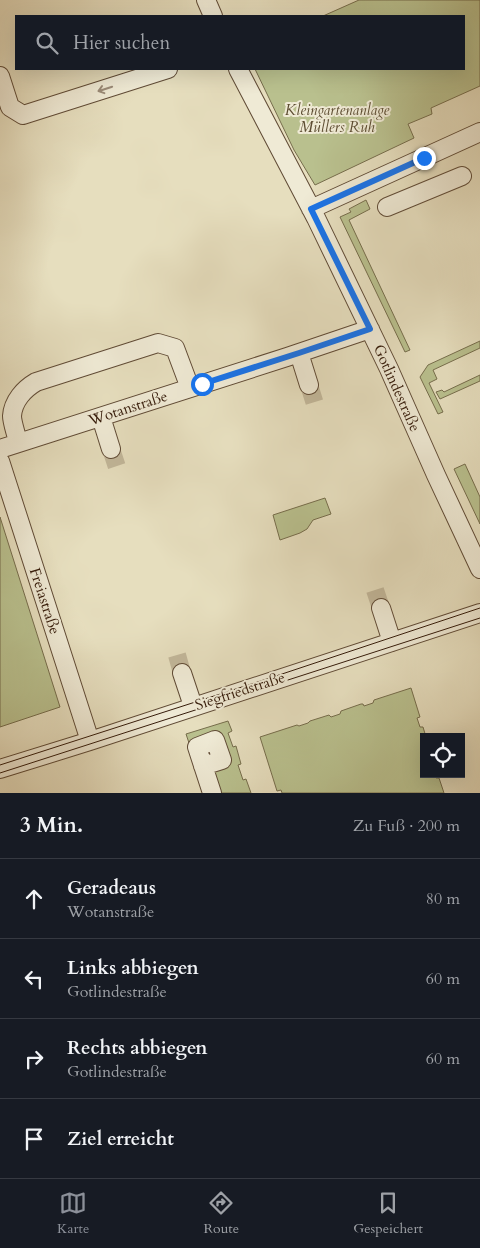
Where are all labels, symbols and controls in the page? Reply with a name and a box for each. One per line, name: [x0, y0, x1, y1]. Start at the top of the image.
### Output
search box: [15, 15, 465, 70]
icon: search: [33, 29, 61, 57]
text: Hier suchen: [73, 30, 170, 56]
one-way arrow: [97, 84, 113, 94]
park label: Kleingartenanlage Müllers Ruh: [285, 100, 389, 137]
route end: [413, 147, 436, 170]
street label: Gotlindestraße: [369, 341, 425, 435]
route start: [191, 373, 214, 396]
street label: Wotanstraße: [85, 386, 170, 430]
street label: Freiastraße: [25, 565, 65, 637]
street label: Siegfriedstraße: [192, 667, 288, 715]
map controls: [420, 733, 465, 778]
button: locate: [420, 733, 465, 778]
text: 3 Min.: [20, 811, 83, 840]
text: Zu Fuß · 200 m: [353, 815, 460, 837]
text: Geradeaus: [67, 875, 156, 901]
icon: ahead: [20, 885, 48, 913]
text: 80 m: [426, 888, 460, 910]
text: Wotanstraße: [67, 901, 154, 923]
text: Links abbiegen: [67, 955, 199, 981]
icon: left: [20, 965, 48, 993]
text: 60 m: [426, 968, 460, 990]
text: Gotlindestraße: [67, 981, 167, 1003]
text: Rechts abbiegen: [67, 1035, 208, 1061]
icon: right: [20, 1045, 48, 1073]
text: 60 m: [426, 1048, 460, 1070]
text: Gotlindestraße: [67, 1061, 167, 1083]
icon: arrive: [20, 1125, 48, 1153]
text: Ziel erreicht: [67, 1126, 174, 1152]
tab: Karte: [57, 1189, 89, 1238]
tab: Route: [203, 1189, 239, 1238]
tab: Gespeichert: [353, 1189, 423, 1238]

